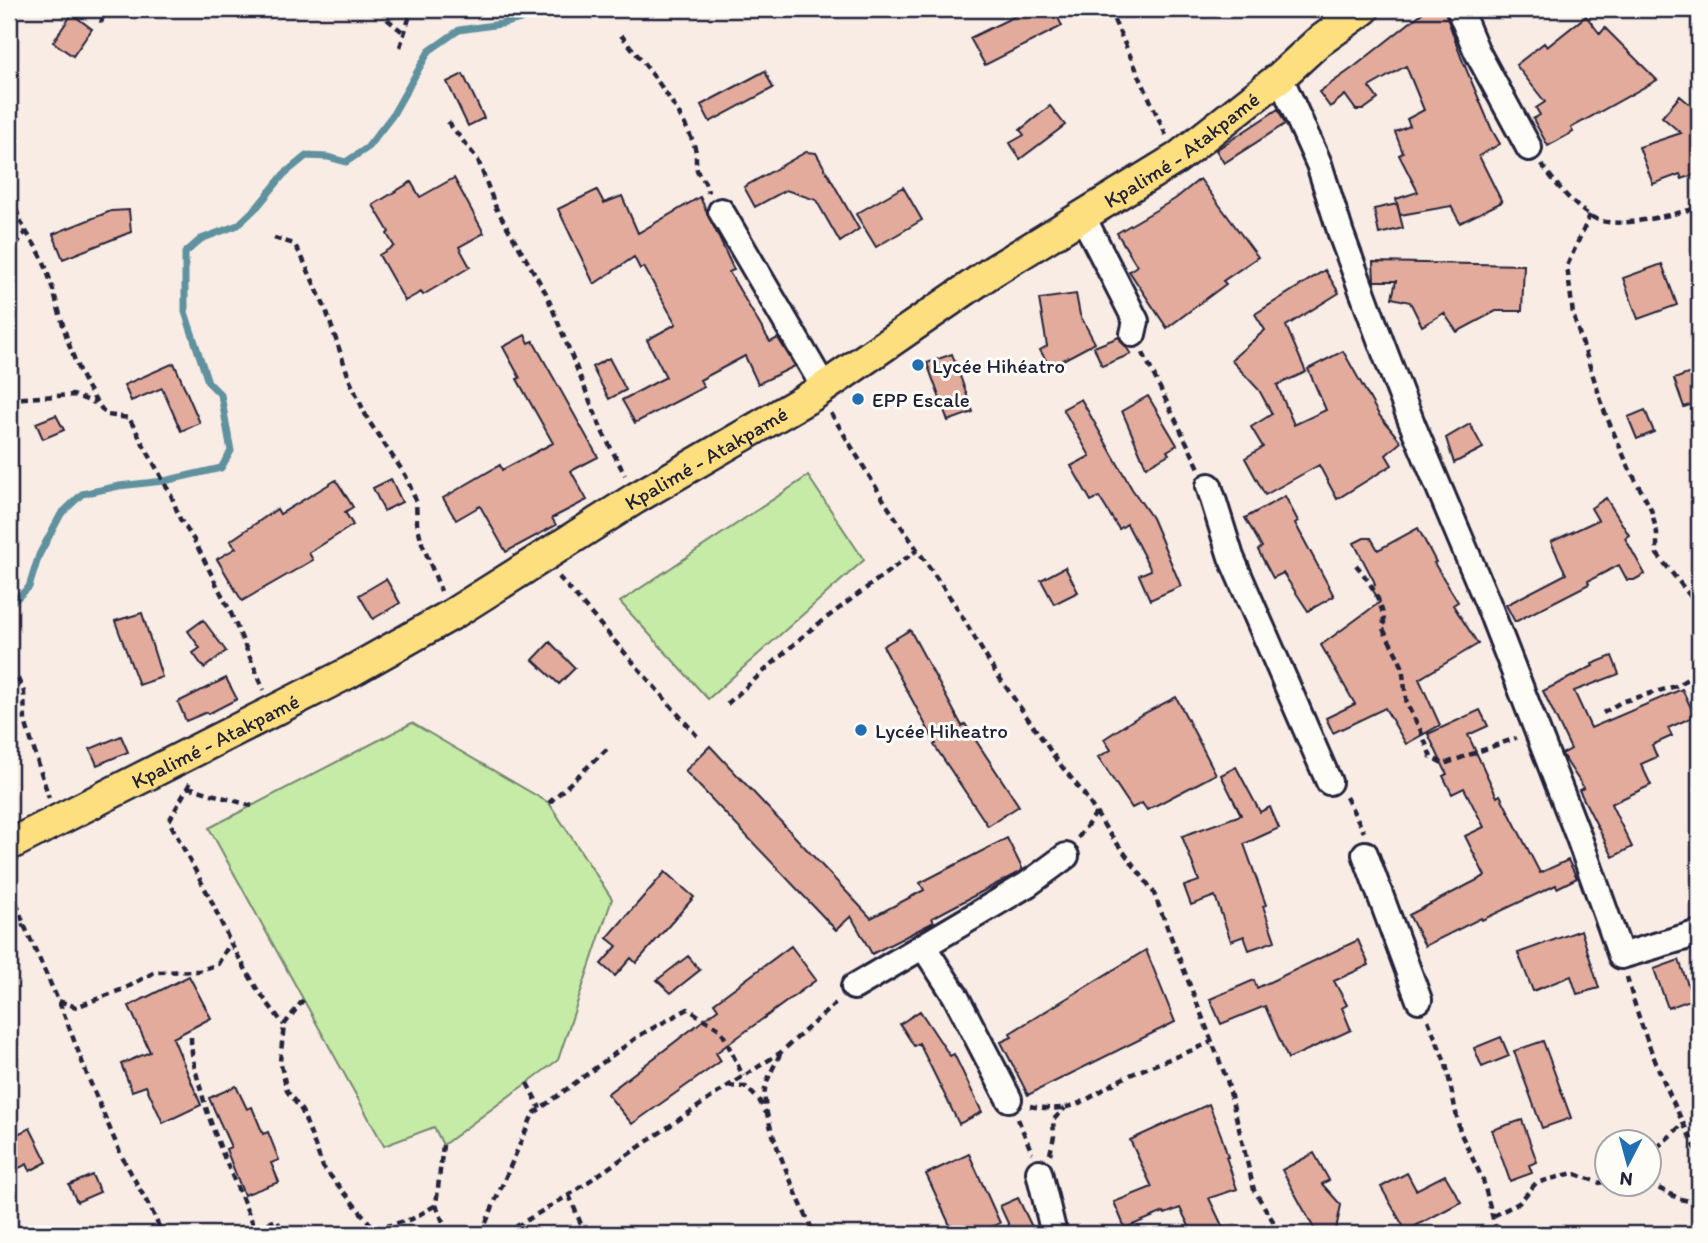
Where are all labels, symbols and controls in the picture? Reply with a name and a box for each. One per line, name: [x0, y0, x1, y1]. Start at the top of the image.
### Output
street label: Kpalimé - Atakpamé: [1099, 86, 1264, 212]
place label: Lycée Hihéatro: [932, 353, 1065, 378]
marker: Lycée Hihéatro: [910, 357, 926, 373]
place label: EPP Escale: [872, 387, 970, 412]
marker: EPP Escale: [850, 391, 866, 407]
street label: Kpalimé - Atakpamé: [620, 400, 792, 515]
street label: Kpalimé - Atakpamé: [127, 688, 303, 793]
place label: Lycée Hiheatro: [875, 718, 1008, 743]
marker: Lycée Hiheatro: [853, 722, 869, 738]
north arrow: [1592, 1128, 1662, 1198]
text: N: [1619, 1167, 1634, 1192]

